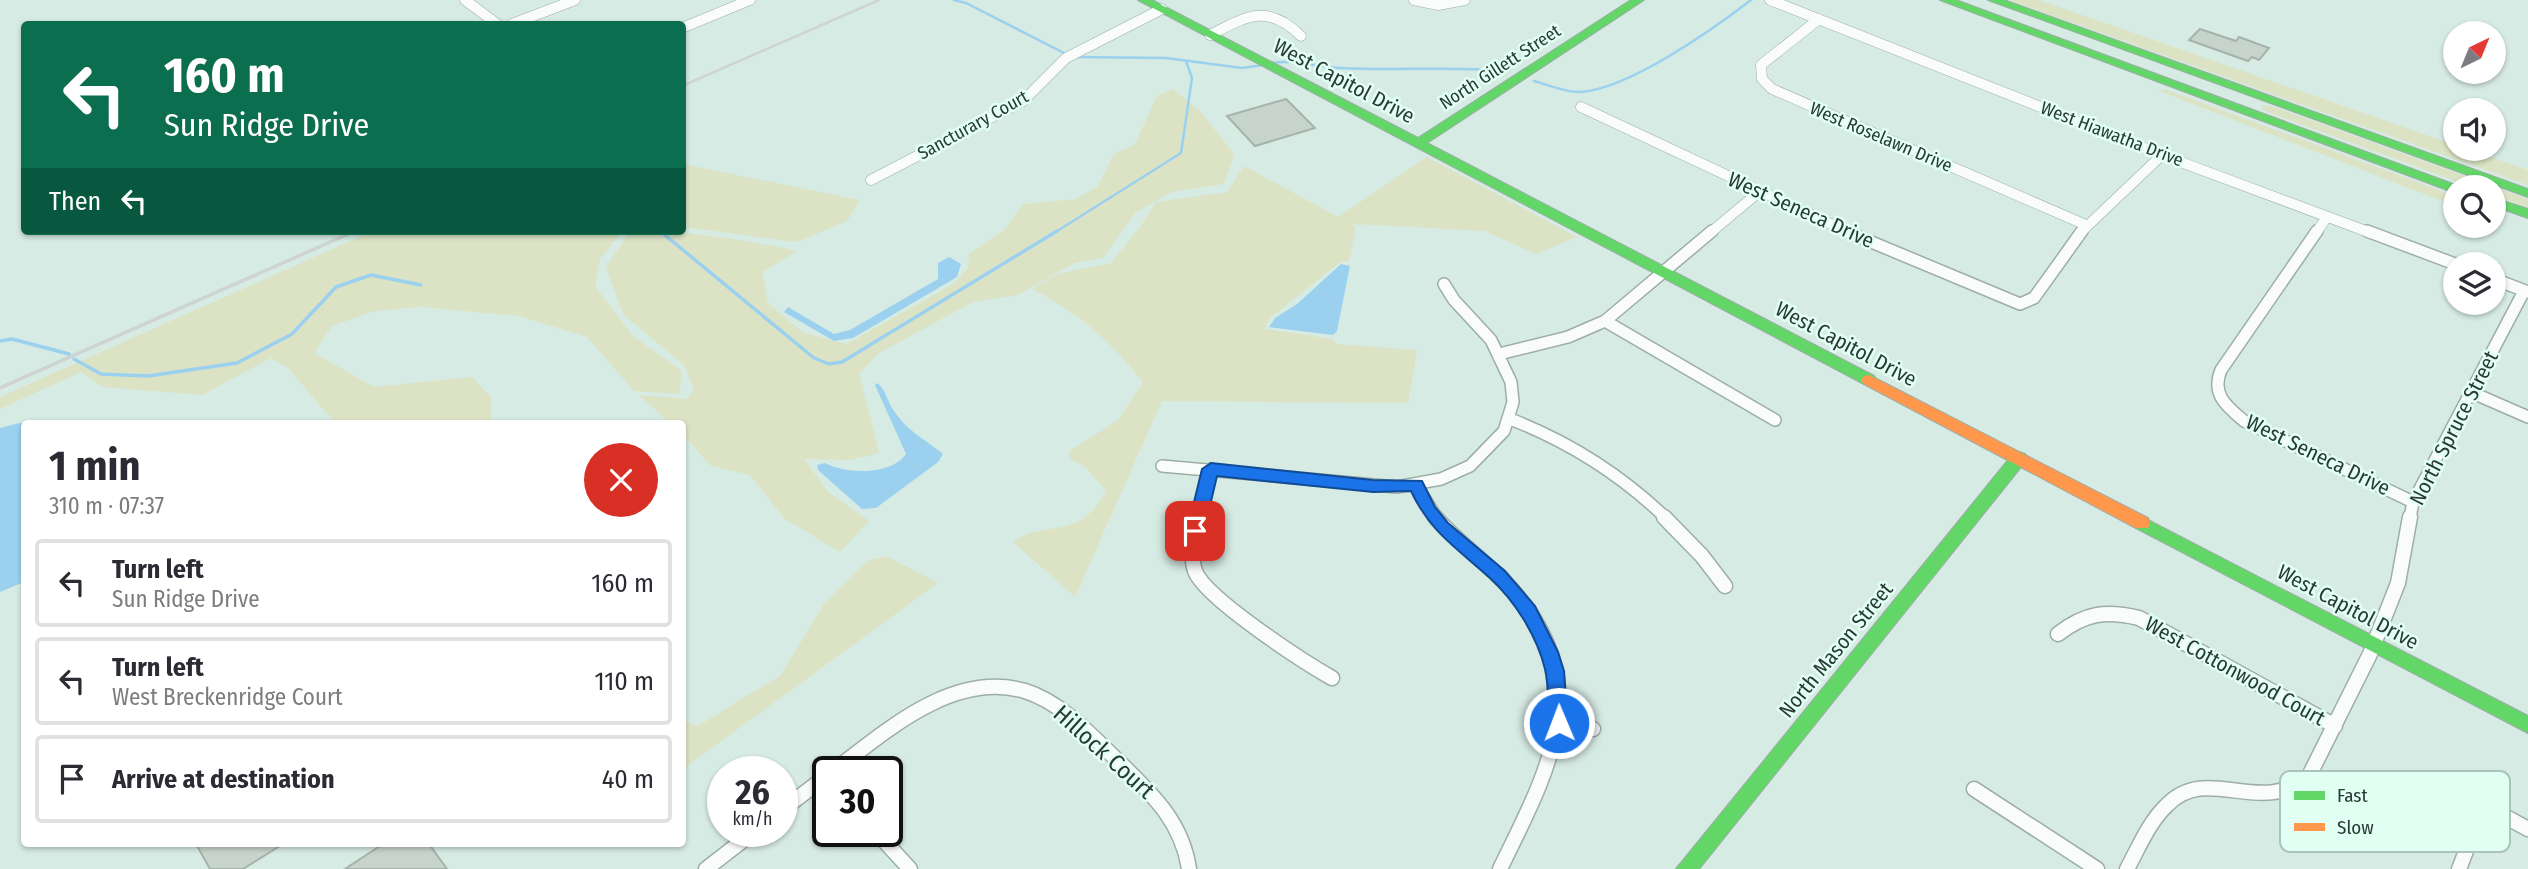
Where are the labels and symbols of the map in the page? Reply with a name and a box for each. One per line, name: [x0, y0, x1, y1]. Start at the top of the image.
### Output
street label: North Gillett Street: [1435, 20, 1565, 114]
north arrow: [2443, 21, 2506, 84]
street label: West Capitol Drive: [1269, 33, 1419, 129]
street label: Sancturary Court: [914, 85, 1032, 164]
street label: West Roselawn Drive: [1806, 97, 1956, 177]
street label: West Hiawatha Drive: [2038, 97, 2187, 171]
street label: West Seneca Drive: [1724, 166, 1878, 254]
street label: West Capitol Drive: [1771, 296, 1921, 392]
street label: North Spruce Street: [2404, 347, 2504, 509]
street label: West Seneca Drive: [2242, 409, 2394, 501]
pin: [1165, 501, 1225, 561]
street label: West Capitol Drive: [2273, 559, 2423, 655]
street label: North Mason Street: [1773, 577, 1899, 723]
street label: West Cottonwood Court: [2140, 611, 2330, 731]
position arrow: [1522, 686, 1596, 760]
street label: Hillock Court: [1048, 699, 1160, 805]
speed limit sign: 30: [812, 756, 903, 847]
legend: [2280, 771, 2510, 852]
text: Fast: [2337, 784, 2368, 807]
text: Slow: [2337, 816, 2374, 839]

